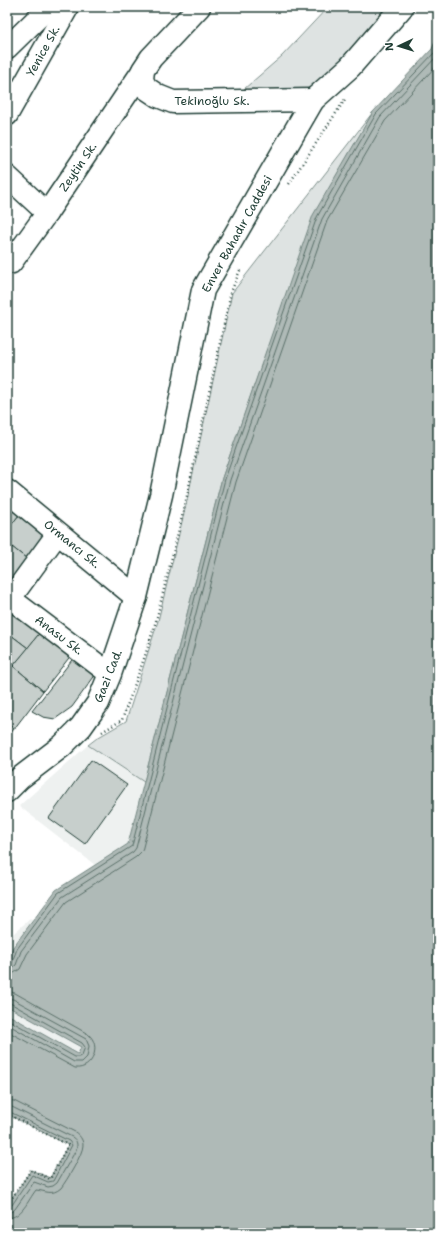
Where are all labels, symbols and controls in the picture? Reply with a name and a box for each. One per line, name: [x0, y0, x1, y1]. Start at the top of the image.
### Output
street label: Yenice Sk.: [22, 23, 64, 79]
north arrow: [379, 26, 419, 66]
text: N: [382, 42, 397, 52]
street label: Tekinoğlu Sk.: [175, 93, 249, 109]
street label: Zeytin Sk.: [56, 139, 100, 195]
street label: Enver Bahadır Caddesi: [198, 172, 276, 296]
street label: Ormancı Sk.: [40, 516, 104, 572]
street label: Anasu Sk.: [32, 612, 86, 658]
street label: Gazi Cad.: [90, 647, 126, 705]

